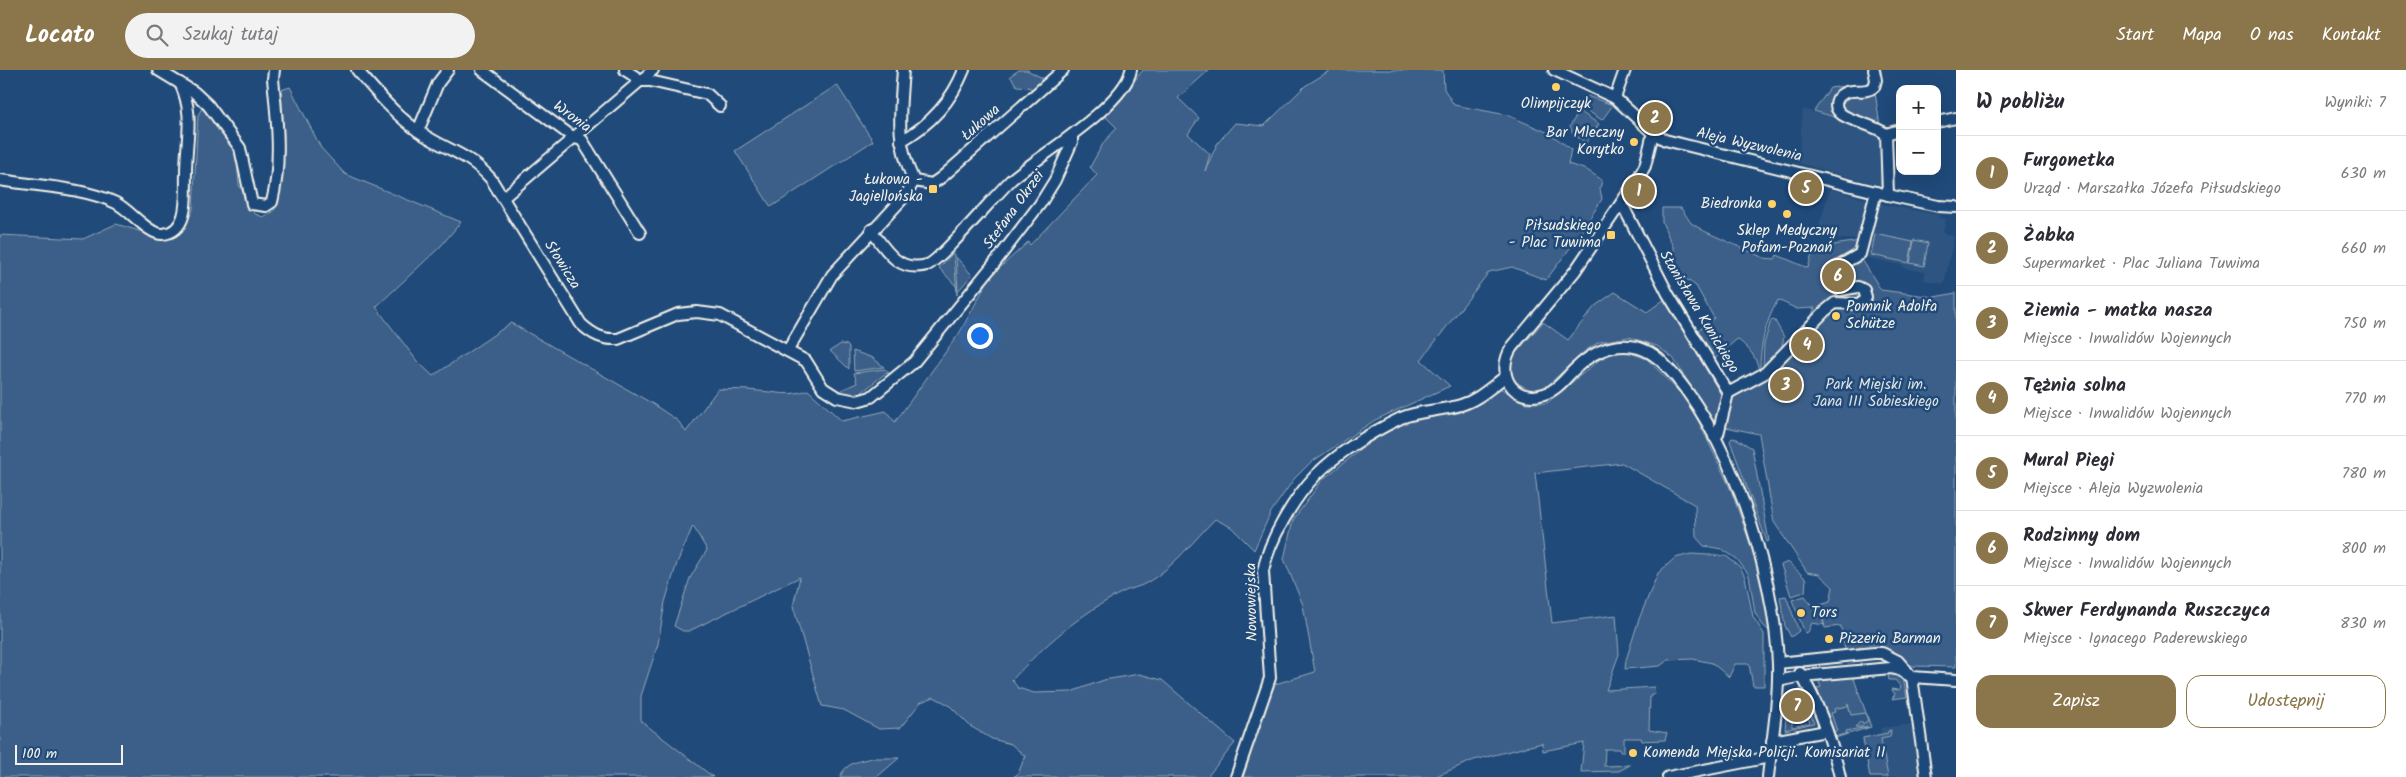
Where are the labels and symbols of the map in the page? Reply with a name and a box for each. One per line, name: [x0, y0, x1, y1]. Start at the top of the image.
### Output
marker: Olimpijczyk: [1550, 81, 1562, 93]
place label: Olimpijczyk: [1521, 92, 1592, 116]
street label: Wronia: [548, 95, 596, 139]
street label: Łukowa: [956, 99, 1006, 147]
pin: 2: [1639, 99, 1671, 137]
place label: Bar Mleczny Korytko: [1546, 121, 1625, 162]
street label: Aleja Wyzwolenia: [1694, 121, 1804, 169]
marker: Bar Mleczny Korytko: [1628, 136, 1640, 148]
street label: Stefana Okrzei: [977, 164, 1052, 254]
place label: Łukowa - Jagiellońska: [849, 168, 923, 209]
pin: 5: [1790, 169, 1822, 207]
pin: 1: [1623, 172, 1655, 210]
marker: Łukowa - Jagiellońska: [927, 183, 939, 195]
place label: Biedronka: [1701, 192, 1762, 216]
marker: Biedronka: [1766, 198, 1778, 210]
marker: Sklep Medyczny Pofam-Poznań: [1781, 208, 1793, 220]
place label: Piłsudskiego - Plac Tuwima: [1509, 214, 1601, 255]
place label: Sklep Medyczny Pofam-Poznań: [1737, 219, 1838, 260]
marker: Piłsudskiego - Plac Tuwima: [1605, 229, 1617, 241]
street label: Słowicza: [537, 236, 587, 294]
street label: Stanisława Kunickiego: [1653, 246, 1745, 378]
pin: 6: [1822, 257, 1854, 295]
place label: Pomnik Adolfa Schütze: [1846, 295, 1937, 336]
marker: Pomnik Adolfa Schütze: [1830, 310, 1842, 322]
your location: [967, 323, 993, 349]
pin: 4: [1791, 326, 1823, 364]
pin: 3: [1770, 366, 1802, 404]
park label: Park Miejski im. Jana III Sobieskiego: [1813, 373, 1939, 414]
street label: Nowowiejska: [1239, 563, 1265, 641]
place label: Tors: [1811, 601, 1838, 625]
marker: Tors: [1795, 607, 1807, 619]
place label: Pizzeria Barman: [1839, 627, 1941, 651]
marker: Pizzeria Barman: [1823, 633, 1835, 645]
pin: 7: [1781, 687, 1813, 725]
place label: Komenda Miejska Policji. Komisariat II: [1643, 741, 1886, 765]
scale bar: [15, 742, 122, 765]
marker: Komenda Miejska Policji. Komisariat II: [1627, 747, 1639, 759]

